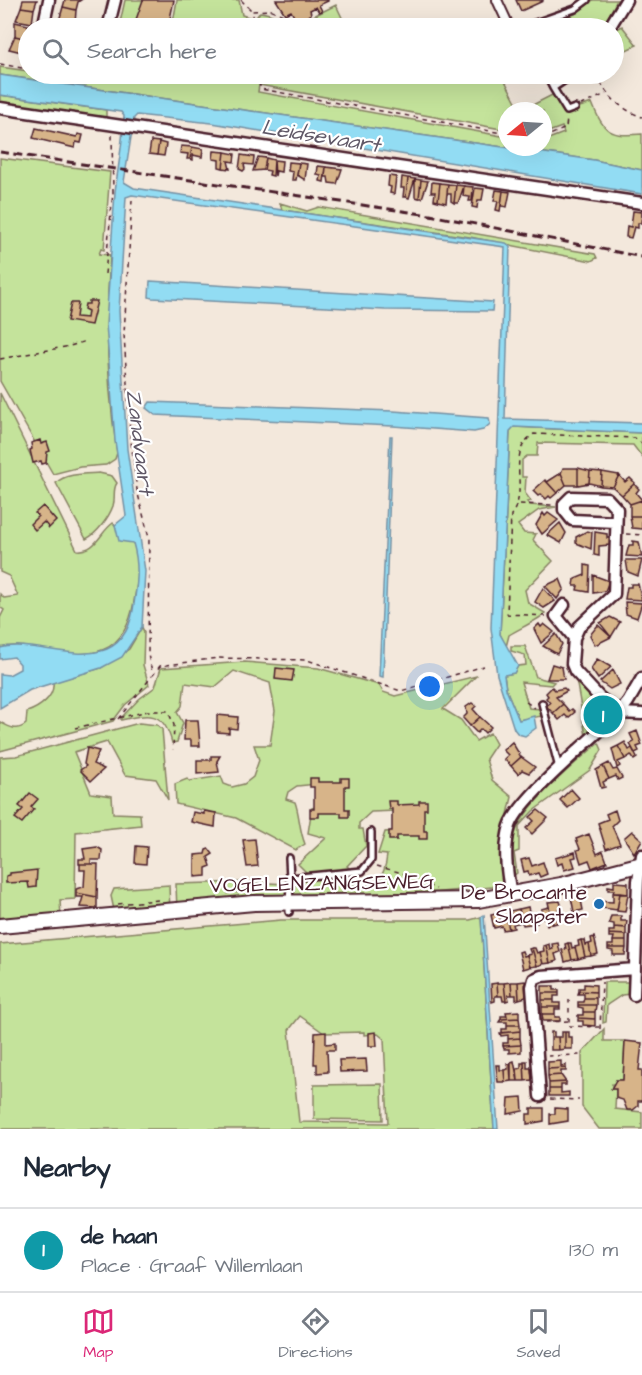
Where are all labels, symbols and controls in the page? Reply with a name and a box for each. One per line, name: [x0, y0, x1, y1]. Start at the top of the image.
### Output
search box: [18, 18, 624, 84]
icon: search: [39, 35, 72, 68]
text: Search here: [87, 36, 217, 67]
north arrow: [498, 102, 552, 156]
water label: Leidsevaart: [259, 112, 384, 161]
water label: Zandvaart: [118, 388, 162, 499]
your location: [415, 672, 444, 701]
pin: 1: [584, 692, 622, 738]
street label: VOGELENZANGSEWEG: [209, 867, 435, 900]
place label: De Brocante Slaapster: [461, 878, 587, 932]
marker: De Brocante Slaapster: [592, 897, 606, 911]
text: Nearby: [24, 1150, 111, 1186]
text: de haan: [81, 1221, 157, 1252]
text: 1: [42, 1236, 45, 1264]
text: 130 m: [569, 1236, 618, 1264]
text: Place · Graaf Willemlaan: [81, 1252, 303, 1280]
tab: Map: [82, 1305, 115, 1363]
tab: Directions: [279, 1305, 353, 1363]
tab: Saved: [517, 1305, 560, 1363]

